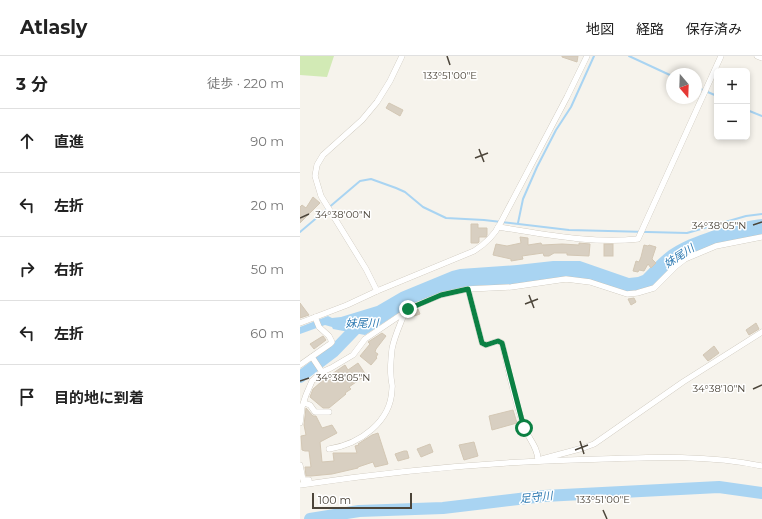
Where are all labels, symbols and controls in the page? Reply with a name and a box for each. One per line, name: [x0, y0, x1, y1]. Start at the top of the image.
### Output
text: Atlasly: [20, 16, 87, 39]
text: 地図: [586, 20, 614, 38]
text: 経路: [636, 20, 664, 38]
text: 保存済み: [686, 20, 742, 38]
north arrow: [666, 68, 702, 104]
map controls: [714, 68, 750, 140]
button: +: [714, 68, 750, 104]
text: 133°51'00"E: [423, 69, 477, 82]
text: 3 分: [16, 74, 48, 94]
text: 徒歩 · 220 m: [207, 75, 284, 91]
button: −: [714, 104, 750, 140]
icon: ahead: [16, 130, 38, 152]
text: 直進: [54, 132, 84, 151]
text: 90 m: [250, 133, 284, 149]
icon: left: [16, 194, 38, 216]
text: 左折: [54, 196, 84, 215]
text: 20 m: [251, 197, 284, 213]
text: 34°38'00"N: [315, 208, 371, 221]
text: 34°38'05"N: [692, 219, 746, 232]
water label: 妹尾川: [661, 241, 697, 271]
icon: right: [16, 258, 38, 280]
text: 右折: [54, 260, 84, 279]
text: 50 m: [251, 261, 284, 277]
route end: [399, 300, 417, 318]
water label: 妹尾川: [346, 316, 379, 330]
icon: left: [16, 322, 38, 344]
text: 左折: [54, 324, 84, 343]
text: 60 m: [250, 325, 284, 341]
text: 34°38'05"N: [316, 371, 370, 384]
text: 34°38'10"N: [692, 382, 746, 395]
icon: arrive: [16, 386, 38, 408]
text: 目的地に到着: [54, 388, 144, 407]
route start: [515, 419, 533, 437]
water label: 足守川: [519, 488, 554, 506]
scale bar: [312, 491, 412, 510]
text: 100 m: [318, 493, 351, 507]
text: 133°51'00"E: [576, 493, 630, 506]

